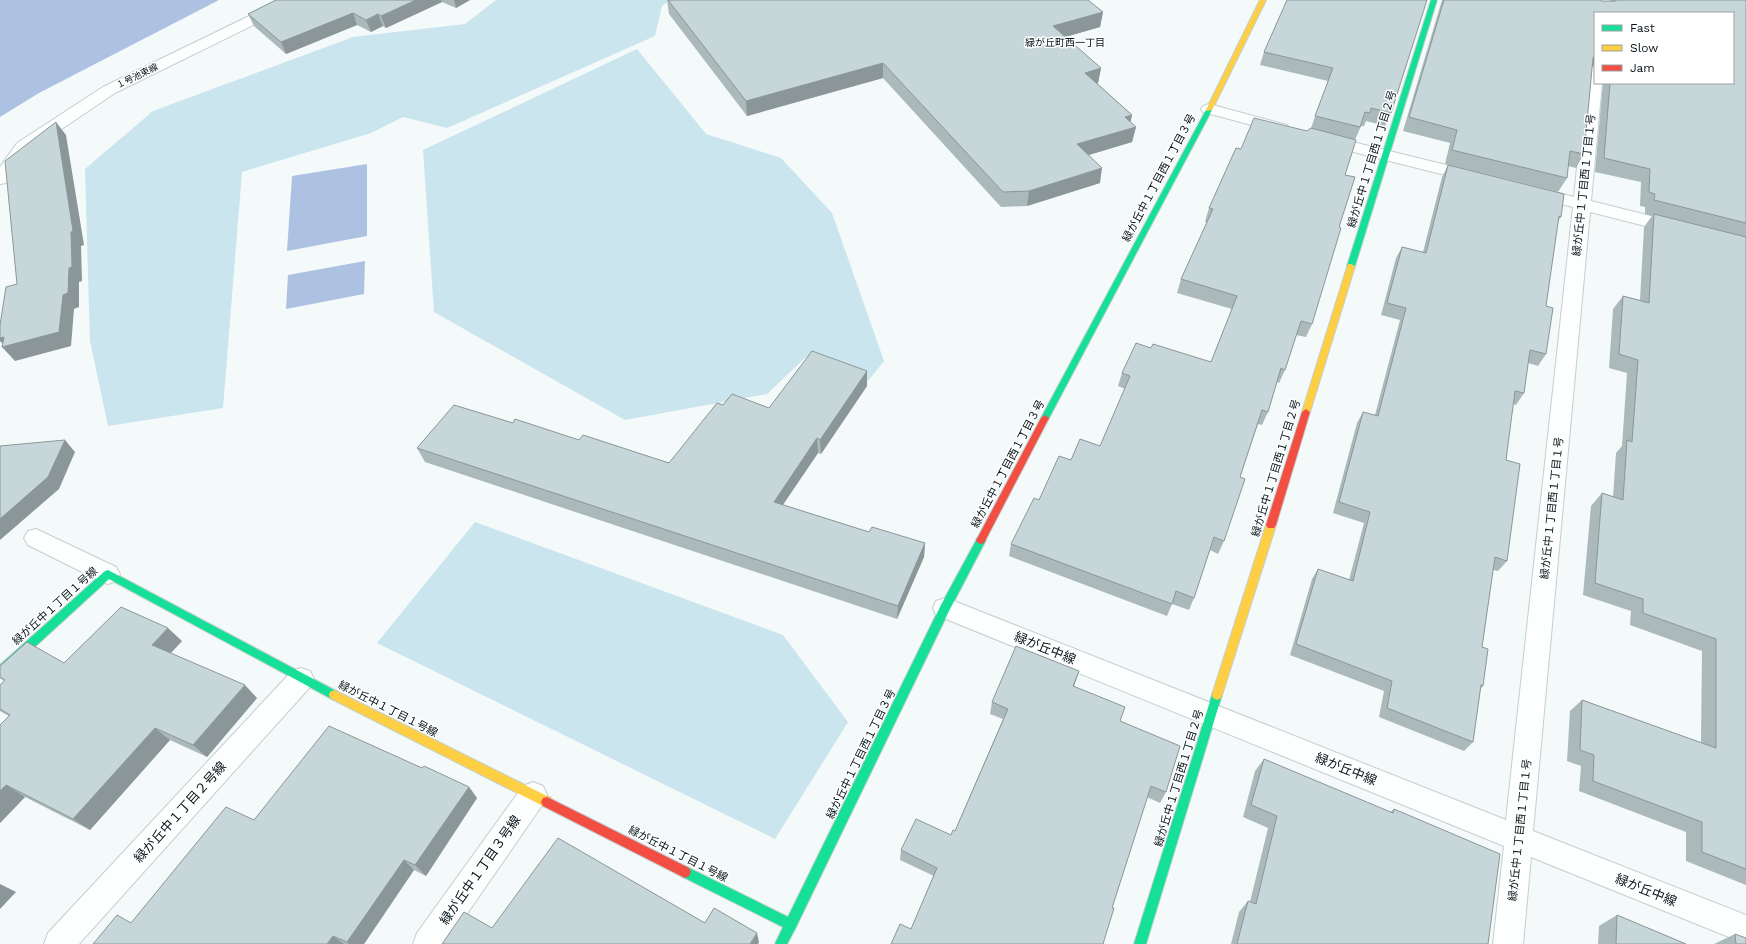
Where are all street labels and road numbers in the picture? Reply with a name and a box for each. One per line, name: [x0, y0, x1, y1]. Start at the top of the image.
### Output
street label: １号池東線: [115, 61, 160, 90]
street label: 緑が丘中１丁目西１丁目２号: [1345, 89, 1399, 229]
street label: 緑が丘中１丁目西１丁目３号: [1120, 112, 1198, 244]
street label: 緑が丘中１丁目西１丁目１号: [1570, 113, 1598, 257]
street label: 緑が丘中１丁目西１丁目３号: [969, 398, 1047, 530]
street label: 緑が丘中１丁目西１丁目２号: [1249, 398, 1303, 538]
street label: 緑が丘中１丁目西１丁目１号: [1538, 436, 1566, 580]
street label: 緑が丘中１丁目１号線: [10, 564, 100, 648]
street label: 緑が丘中線: [1012, 629, 1078, 667]
street label: 緑が丘中１丁目１号線: [336, 678, 440, 740]
street label: 緑が丘中１丁目西１丁目３号: [824, 687, 898, 821]
street label: 緑が丘中１丁目西１丁目２号: [1152, 708, 1206, 848]
street label: 緑が丘中線: [1313, 750, 1379, 788]
street label: 緑が丘中１丁目西１丁目１号: [1506, 758, 1534, 902]
street label: 緑が丘中１丁目２号線: [131, 759, 229, 865]
street label: 緑が丘中１丁目３号線: [437, 812, 523, 928]
street label: 緑が丘中１丁目１号線: [626, 823, 730, 885]
street label: 緑が丘中線: [1613, 871, 1679, 909]

